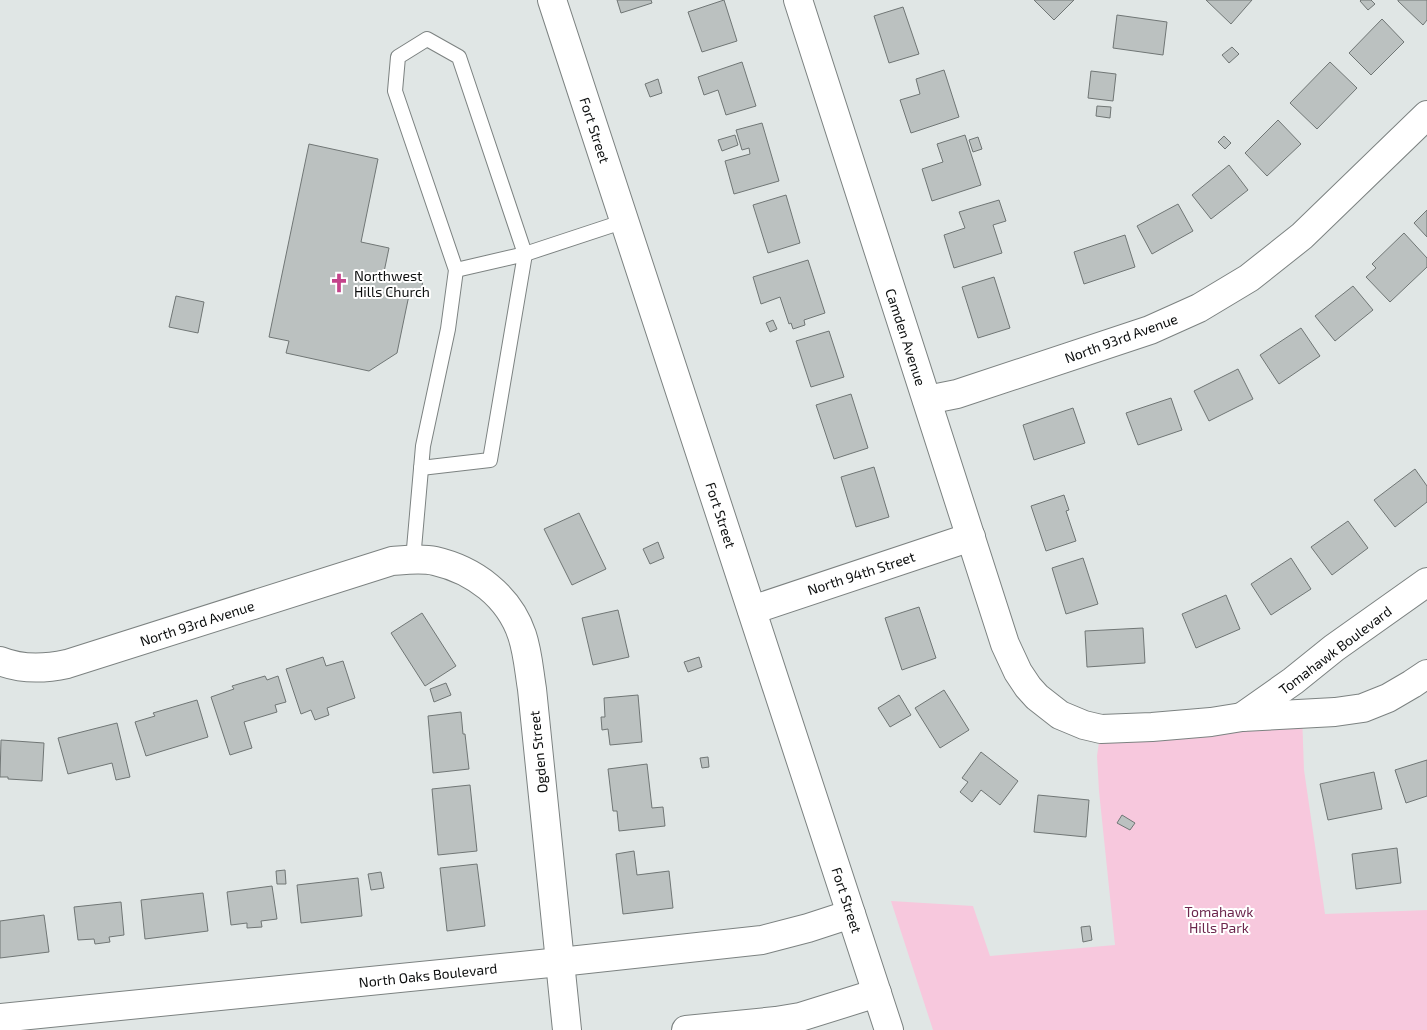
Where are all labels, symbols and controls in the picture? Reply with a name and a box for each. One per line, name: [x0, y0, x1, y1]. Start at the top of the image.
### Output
street label: Fort Street: [576, 95, 614, 165]
place label: Northwest Hills Church: [354, 267, 430, 300]
church icon: Northwest Hills Church: [328, 272, 350, 294]
street label: Camden Avenue: [882, 286, 930, 388]
street label: North 93rd Avenue: [1062, 310, 1180, 366]
street label: Fort Street: [702, 480, 740, 550]
street label: North 94th Street: [805, 548, 917, 598]
street label: North 93rd Avenue: [138, 597, 256, 649]
street label: Tomahawk Boulevard: [1275, 602, 1395, 698]
street label: Ogden Street: [525, 710, 551, 794]
street label: Fort Street: [828, 865, 866, 935]
park label: Tomahawk Hills Park: [1185, 903, 1253, 936]
street label: North Oaks Boulevard: [358, 959, 498, 991]

